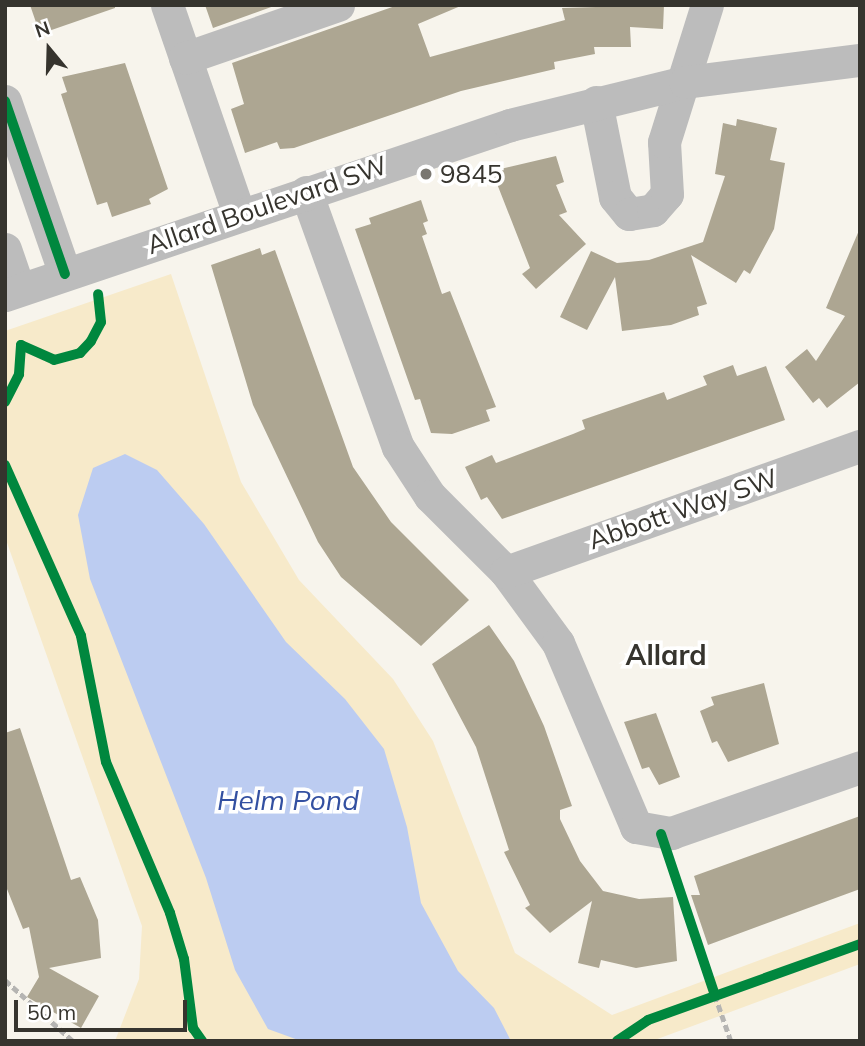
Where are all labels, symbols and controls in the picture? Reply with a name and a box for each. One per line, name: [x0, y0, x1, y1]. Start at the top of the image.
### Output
north arrow: [14, 14, 84, 84]
text: N: [31, 15, 53, 43]
street label: Allard Boulevard SW: [143, 149, 391, 261]
place label: 9845: [440, 158, 502, 190]
marker: 9845: [418, 166, 434, 182]
street label: Abbott Way SW: [584, 462, 782, 556]
district label: Allard: [625, 638, 707, 672]
water label: Helm Pond: [217, 783, 359, 817]
scale bar: [18, 986, 191, 1030]
text: 50 m: [27, 999, 76, 1025]

